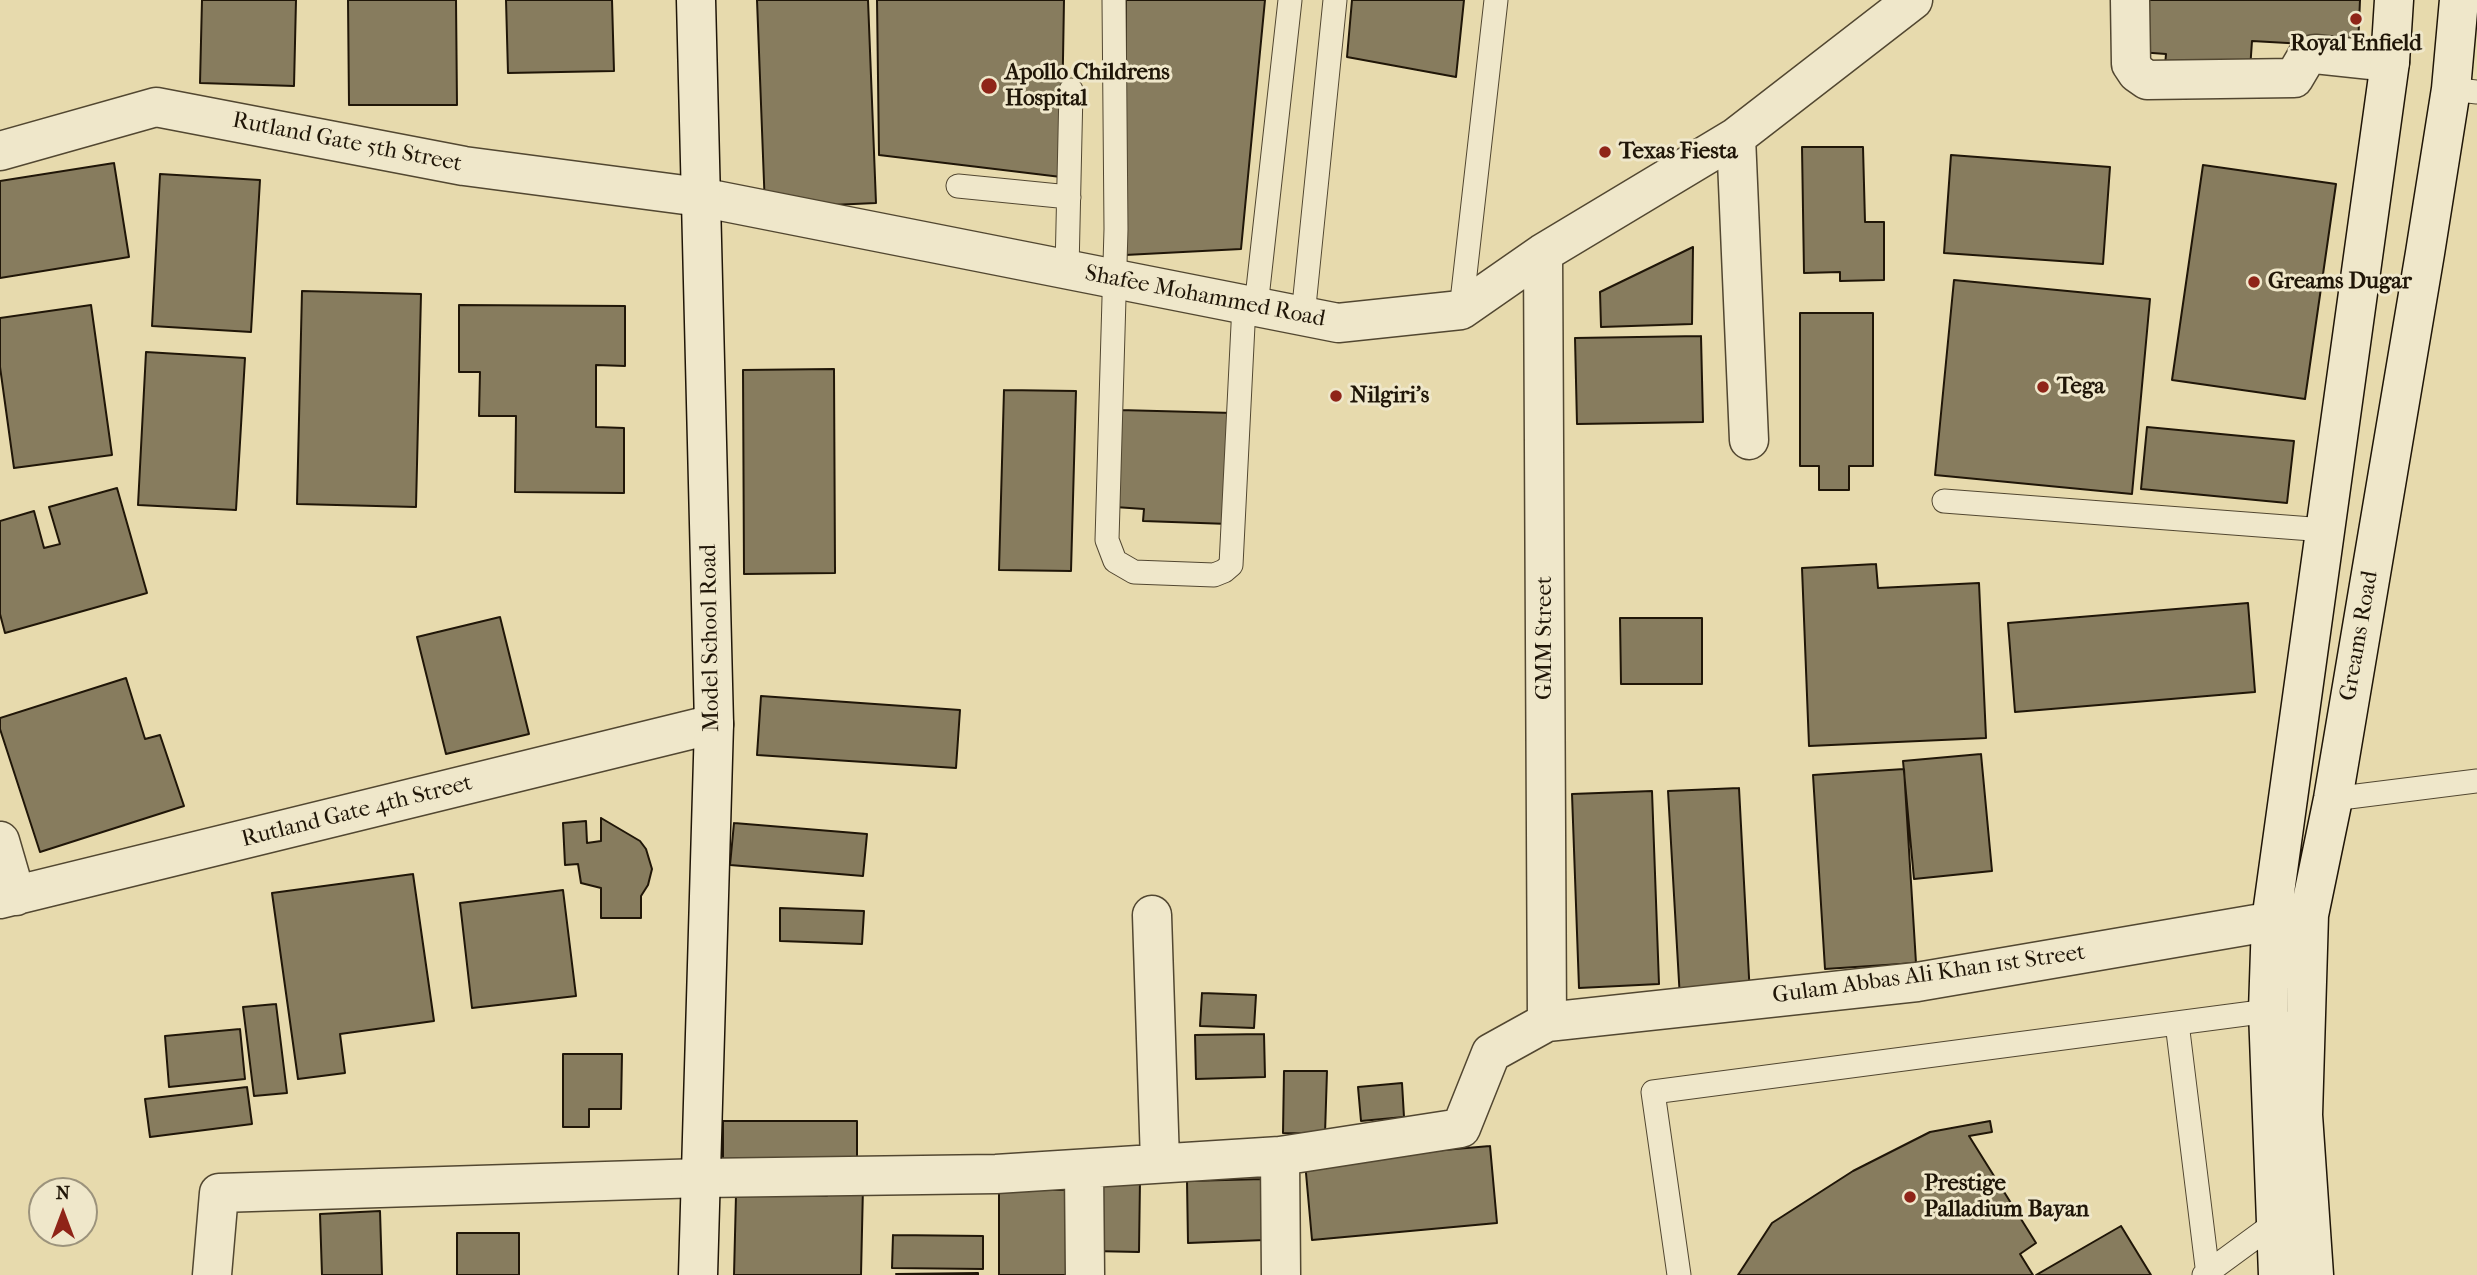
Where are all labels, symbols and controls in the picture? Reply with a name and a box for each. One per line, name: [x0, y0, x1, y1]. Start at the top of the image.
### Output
marker: Royal Enfield: [2348, 11, 2364, 27]
place label: Royal Enfield: [2290, 30, 2422, 58]
place label: Apollo Childrens Hospital: [1005, 59, 1170, 113]
marker: Apollo Childrens Hospital: [979, 76, 999, 96]
street label: Rutland Gate 5th Street: [230, 107, 464, 179]
place label: Texas Fiesta: [1619, 138, 1738, 166]
marker: Texas Fiesta: [1597, 144, 1613, 160]
street label: Shafee Mohammed Road: [1082, 260, 1328, 334]
place label: Greams Dugar: [2268, 268, 2412, 296]
marker: Greams Dugar: [2246, 274, 2262, 290]
place label: Tega: [2057, 373, 2105, 401]
marker: Tega: [2035, 379, 2051, 395]
place label: Nilgiri's: [1350, 382, 1429, 410]
marker: Nilgiri's: [1328, 388, 1344, 404]
street label: Model School Road: [696, 544, 726, 732]
street label: Greams Road: [2335, 569, 2385, 703]
street label: GMM Street: [1531, 576, 1559, 700]
street label: Rutland Gate 4th Street: [239, 770, 475, 854]
street label: Gulam Abbas Ali Khan 1st Street: [1771, 939, 2087, 1011]
place label: Prestige Palladium Bayan: [1924, 1170, 2089, 1224]
north arrow: [28, 1177, 98, 1247]
text: N: [56, 1182, 70, 1204]
marker: Prestige Palladium Bayan: [1902, 1189, 1918, 1205]

